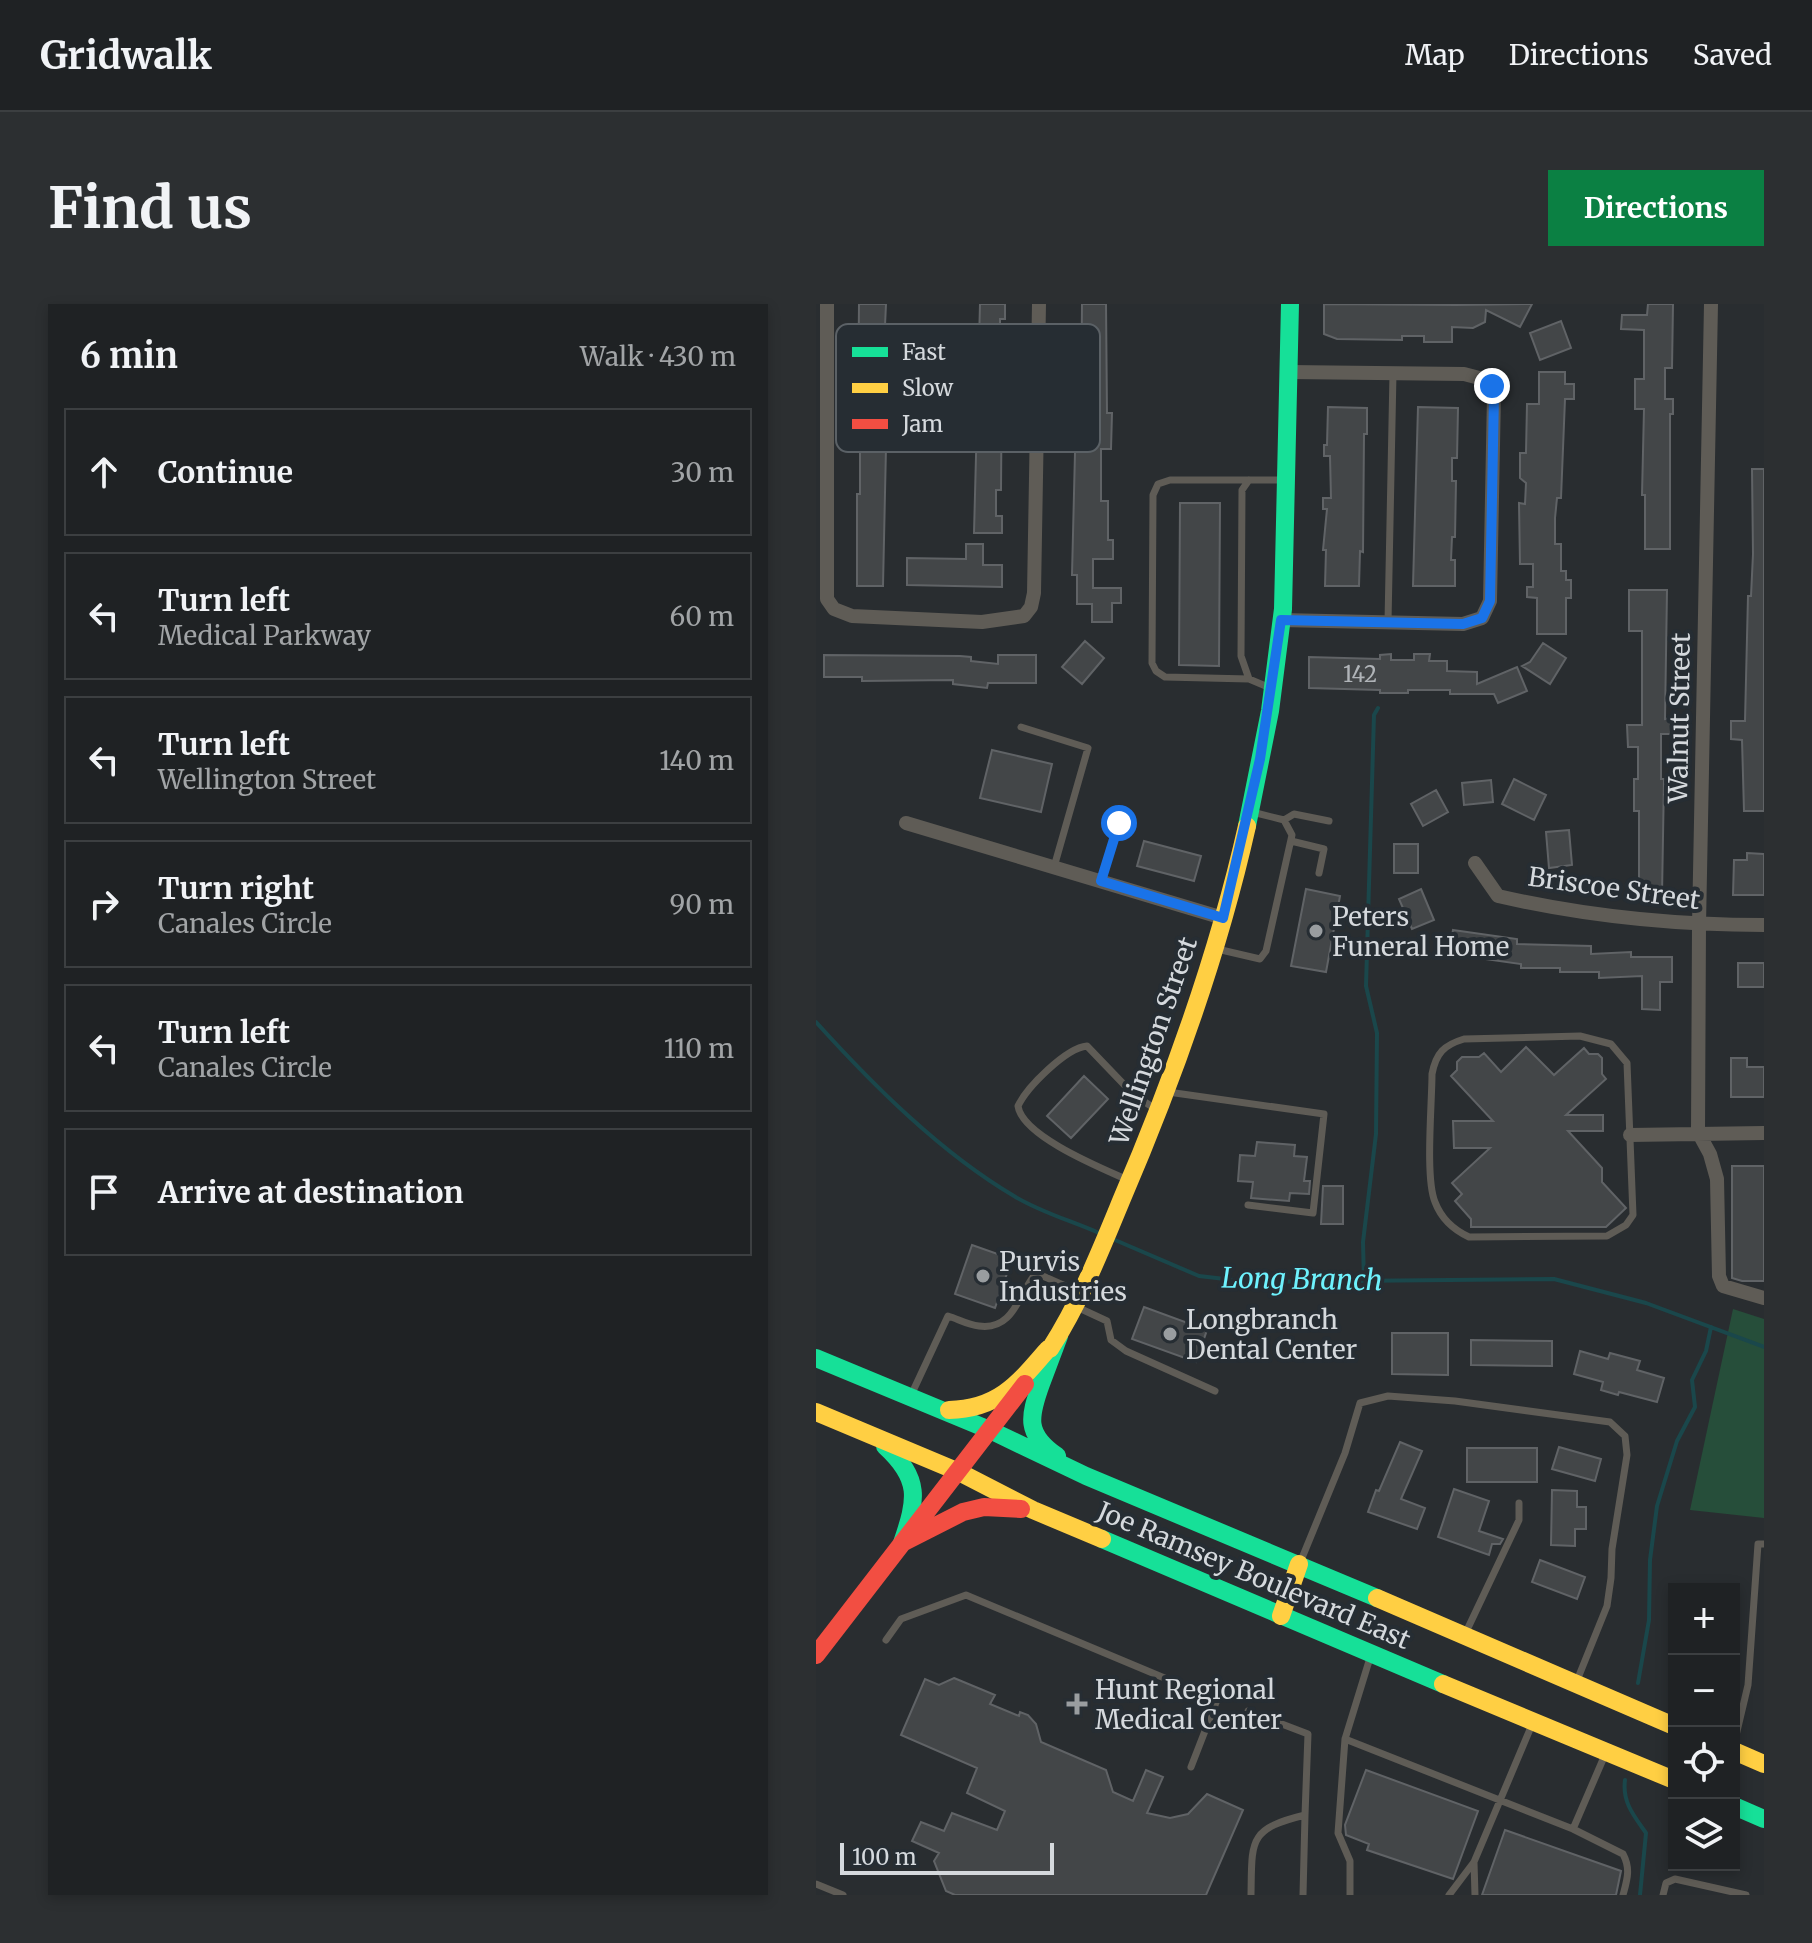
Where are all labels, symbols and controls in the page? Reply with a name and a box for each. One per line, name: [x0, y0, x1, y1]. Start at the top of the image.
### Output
text: Gridwalk: [40, 32, 212, 79]
text: Map: [1405, 37, 1465, 73]
text: Directions: [1509, 37, 1649, 73]
text: Saved: [1693, 37, 1772, 73]
button: Directions: [1548, 170, 1764, 246]
text: Find us: [48, 173, 252, 243]
legend: [836, 324, 1100, 452]
text: 6 min: [80, 335, 178, 377]
text: Fast: [902, 338, 946, 366]
text: Walk · 430 m: [580, 340, 736, 373]
route end: [1474, 368, 1510, 404]
text: Slow: [902, 374, 953, 402]
text: Jam: [901, 410, 943, 438]
icon: ahead: [82, 450, 126, 494]
text: Continue: [158, 453, 293, 491]
text: 30 m: [671, 456, 734, 489]
text: Turn left: [158, 581, 290, 619]
icon: left: [82, 594, 126, 638]
text: 60 m: [670, 600, 734, 633]
text: Medical Parkway: [158, 619, 371, 652]
street label: Walnut Street: [1661, 632, 1697, 805]
house number: 142: [1343, 660, 1377, 688]
text: Turn left: [158, 725, 290, 763]
icon: left: [82, 738, 126, 782]
text: 140 m: [659, 744, 734, 777]
text: Wellington Street: [158, 763, 376, 796]
route start: [1101, 805, 1137, 841]
street label: Briscoe Street: [1526, 860, 1702, 916]
text: Turn right: [158, 869, 314, 907]
icon: right: [82, 882, 126, 926]
text: 90 m: [670, 888, 734, 921]
place label: Peters Funeral Home: [1332, 900, 1509, 963]
text: Canales Circle: [158, 907, 332, 940]
marker: Peters Funeral Home: [1307, 922, 1325, 940]
street label: Wellington Street: [1102, 932, 1204, 1150]
text: Turn left: [158, 1013, 290, 1051]
icon: left: [82, 1026, 126, 1070]
text: 110 m: [664, 1032, 734, 1065]
text: Canales Circle: [158, 1051, 332, 1084]
icon: arrive: [82, 1170, 126, 1214]
text: Arrive at destination: [158, 1173, 464, 1211]
place label: Purvis Industries: [999, 1245, 1127, 1308]
water label: Long Branch: [1221, 1260, 1383, 1298]
marker: Purvis Industries: [974, 1267, 992, 1285]
place label: Longbranch Dental Center: [1186, 1303, 1357, 1366]
marker: Longbranch Dental Center: [1161, 1325, 1179, 1343]
street label: Joe Ramsey Boulevard East: [1092, 1494, 1416, 1656]
map controls: [1668, 1583, 1740, 1871]
button: +: [1668, 1583, 1740, 1655]
button: −: [1668, 1655, 1740, 1727]
place label: Hunt Regional Medical Center: [1095, 1673, 1282, 1736]
marker: Hunt Regional Medical Center: [1066, 1693, 1088, 1715]
button: locate: [1668, 1727, 1740, 1799]
button: layers: [1668, 1799, 1740, 1871]
scale bar: [840, 1839, 1054, 1875]
text: 100 m: [852, 1843, 917, 1871]

